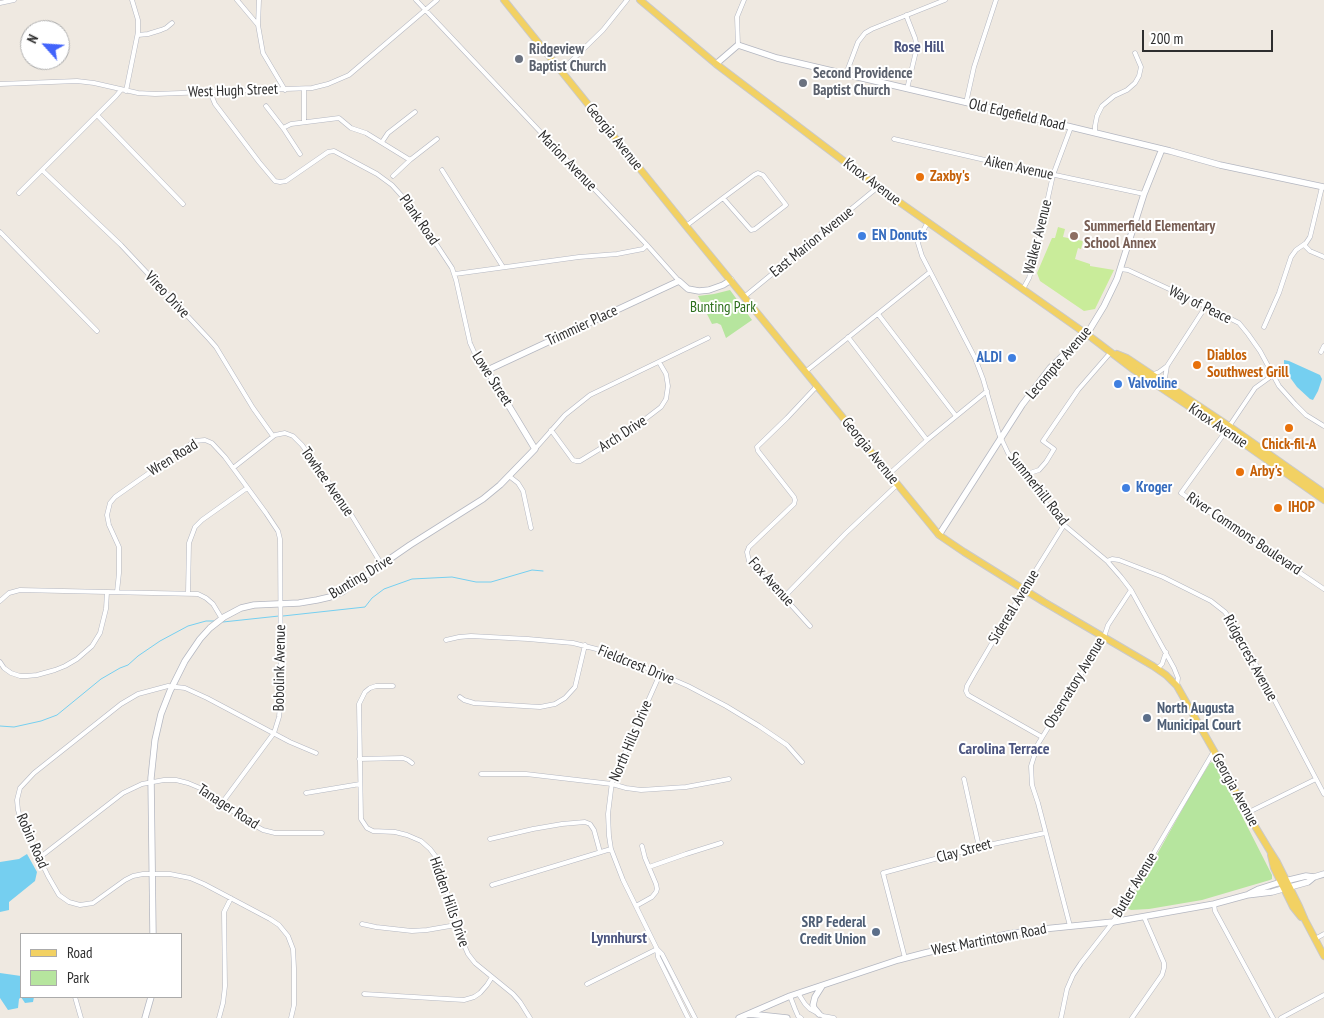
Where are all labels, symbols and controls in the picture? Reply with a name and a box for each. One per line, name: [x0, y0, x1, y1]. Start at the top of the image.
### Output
north arrow: [20, 20, 70, 70]
scale bar: [1144, 20, 1275, 52]
text: 200 m: [1150, 29, 1183, 48]
text: N: [23, 32, 42, 46]
district label: Rose Hill: [894, 37, 944, 57]
place label: Ridgeview Baptist Church: [529, 41, 606, 76]
marker: Ridgeview Baptist Church: [513, 53, 525, 65]
place label: Second Providence Baptist Church: [813, 65, 913, 100]
marker: Second Providence Baptist Church: [797, 77, 809, 89]
street label: West Hugh Street: [188, 80, 278, 102]
street label: Old Edgefield Road: [967, 95, 1067, 135]
street label: Georgia Avenue: [582, 100, 646, 174]
street label: Marion Avenue: [534, 127, 600, 195]
street label: Aiken Avenue: [983, 152, 1055, 184]
street label: Knox Avenue: [840, 155, 904, 209]
place label: Zaxby's: [930, 168, 969, 186]
marker: Zaxby's: [914, 171, 926, 183]
street label: Plank Road: [395, 191, 443, 249]
street label: Walker Avenue: [1020, 198, 1056, 276]
street label: East Marion Avenue: [767, 203, 857, 281]
place label: Summerfield Elementary School Annex: [1084, 218, 1215, 253]
place label: EN Donuts: [872, 227, 927, 245]
marker: EN Donuts: [856, 230, 868, 242]
marker: Summerfield Elementary School Annex: [1068, 230, 1080, 242]
street label: Vireo Drive: [141, 268, 193, 322]
street label: Way of Peace: [1166, 282, 1234, 328]
park label: Bunting Park: [690, 299, 756, 317]
street label: Trimmier Place: [543, 302, 621, 350]
street label: Lecompte Avenue: [1022, 323, 1096, 403]
place label: Diablos Southwest Grill: [1207, 347, 1289, 382]
street label: Lowe Street: [468, 348, 516, 410]
place label: ALDI: [977, 349, 1002, 367]
marker: ALDI: [1006, 352, 1018, 364]
marker: Diablos Southwest Grill: [1191, 359, 1203, 371]
place label: Valvoline: [1128, 375, 1177, 393]
marker: Valvoline: [1112, 378, 1124, 390]
street label: Knox Avenue: [1185, 400, 1251, 452]
street label: Arch Drive: [596, 412, 650, 456]
street label: Georgia Avenue: [838, 414, 902, 488]
marker: Chick-fil-A: [1283, 422, 1295, 434]
street label: Wren Road: [145, 436, 201, 480]
place label: Chick-fil-A: [1262, 436, 1316, 454]
street label: Towhee Avenue: [297, 444, 357, 520]
street label: Summerhill Road: [1004, 449, 1072, 529]
place label: Arby's: [1250, 463, 1282, 481]
marker: Arby's: [1234, 466, 1246, 478]
place label: Kroger: [1136, 479, 1172, 497]
marker: Kroger: [1120, 482, 1132, 494]
street label: River Commons Boulevard: [1183, 489, 1305, 579]
place label: IHOP: [1288, 499, 1315, 517]
marker: IHOP: [1272, 502, 1284, 514]
street label: Bunting Drive: [326, 551, 396, 603]
street label: Fox Avenue: [744, 554, 798, 610]
street label: Sidereal Avenue: [985, 567, 1043, 647]
street label: Ridgecrest Avenue: [1219, 612, 1281, 704]
street label: Bobolink Avenue: [270, 624, 290, 712]
street label: Observatory Avenue: [1041, 634, 1109, 732]
street label: Fieldcrest Drive: [595, 642, 677, 688]
street label: North Hills Drive: [606, 698, 656, 784]
place label: North Augusta Municipal Court: [1157, 700, 1241, 735]
marker: North Augusta Municipal Court: [1141, 712, 1153, 724]
district label: Carolina Terrace: [958, 739, 1050, 759]
street label: Georgia Avenue: [1208, 750, 1262, 830]
street label: Tanager Road: [194, 781, 262, 833]
street label: Robin Road: [12, 811, 52, 871]
street label: Clay Street: [935, 835, 993, 867]
street label: Butler Avenue: [1109, 849, 1161, 921]
street label: Hidden Hills Drive: [425, 855, 473, 949]
place label: SRP Federal Credit Union: [800, 914, 866, 949]
street label: West Martintown Road: [930, 920, 1048, 960]
marker: SRP Federal Credit Union: [870, 926, 882, 938]
district label: Lynnhurst: [591, 928, 647, 948]
legend: [20, 933, 182, 998]
text: Road: [67, 943, 93, 962]
text: Park: [67, 968, 89, 987]

